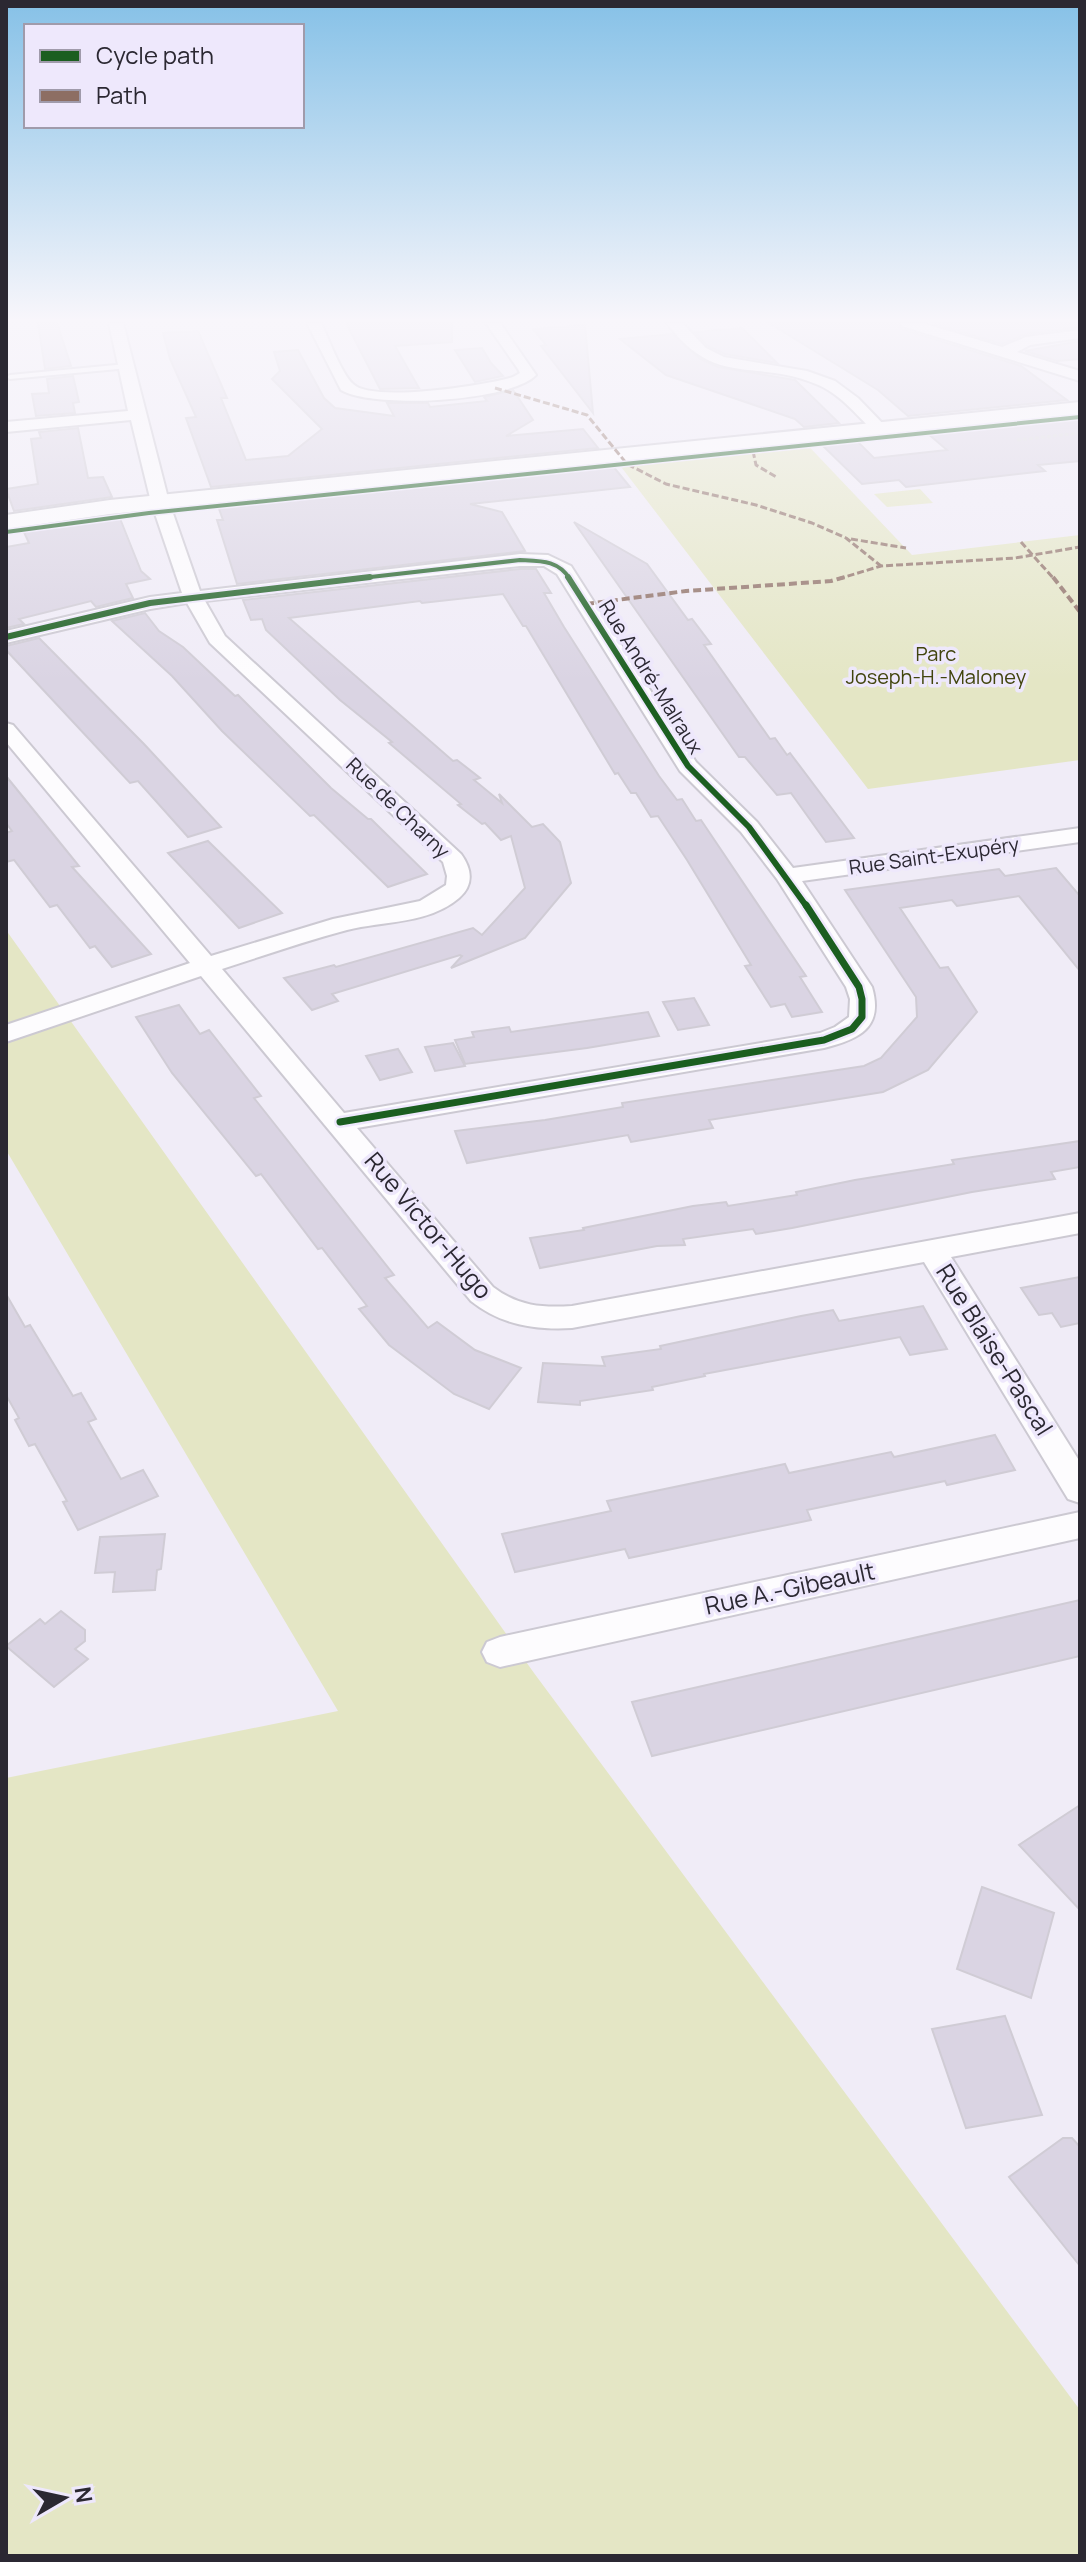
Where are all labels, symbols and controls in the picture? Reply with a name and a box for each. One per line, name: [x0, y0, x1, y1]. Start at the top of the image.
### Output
legend: [24, 24, 304, 128]
text: Cycle path: [96, 38, 214, 71]
text: Path: [96, 78, 147, 111]
street label: Rue André-Malraux: [593, 595, 710, 759]
park label: Parc Joseph-H.-Maloney: [846, 640, 1027, 690]
street label: Rue de Charny: [341, 751, 456, 864]
street label: Rue Saint-Exupéry: [847, 830, 1021, 881]
street label: Rue Victor-Hugo: [358, 1145, 500, 1305]
street label: Rue Blaise-Pascal: [929, 1257, 1061, 1441]
street label: Rue A.-Gibeault: [702, 1553, 878, 1622]
north arrow: [24, 2458, 104, 2538]
text: N: [68, 2485, 100, 2505]

